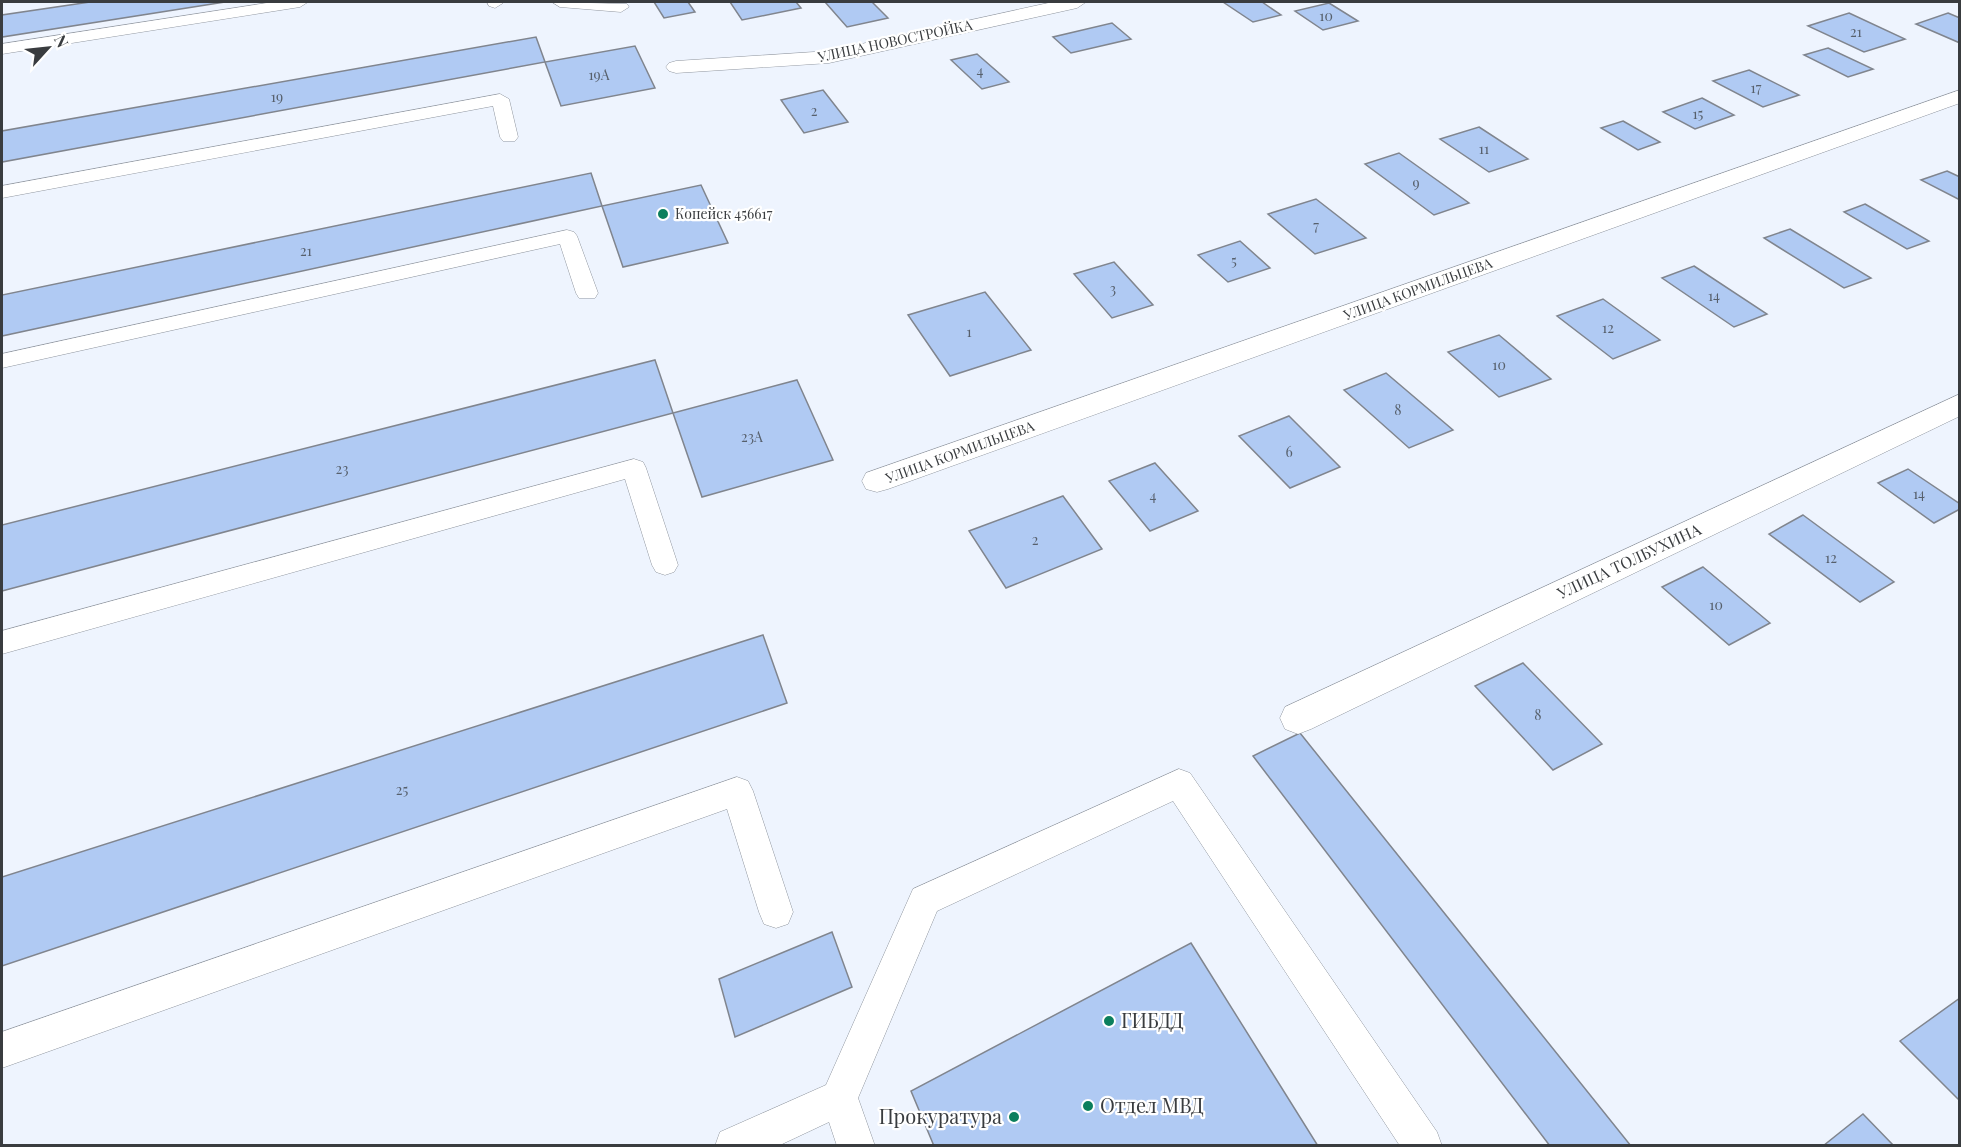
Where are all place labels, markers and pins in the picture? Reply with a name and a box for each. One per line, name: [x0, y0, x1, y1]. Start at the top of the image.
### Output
place label: Копейск 456617: [675, 204, 773, 223]
marker: Копейск 456617: [656, 207, 670, 221]
place label: ГИБДД: [1121, 1006, 1184, 1033]
marker: ГИБДД: [1102, 1014, 1116, 1028]
place label: Отдел МВД: [1100, 1091, 1204, 1118]
marker: Отдел МВД: [1081, 1099, 1095, 1113]
place label: Прокуратура: [879, 1102, 1002, 1129]
marker: Прокуратура: [1007, 1110, 1021, 1124]

